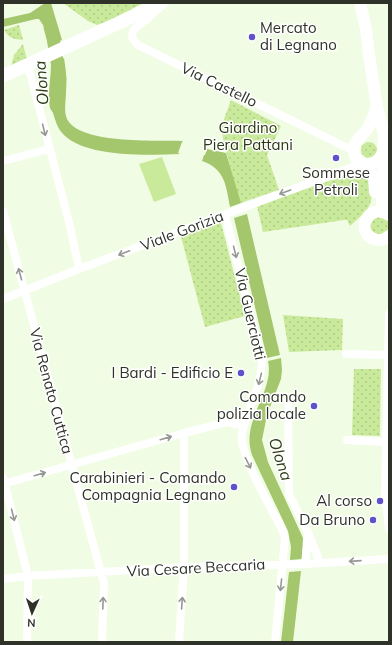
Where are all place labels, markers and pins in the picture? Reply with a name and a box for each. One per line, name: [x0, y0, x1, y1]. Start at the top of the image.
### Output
place label: Mercato di Legnano: [260, 18, 337, 54]
marker: Mercato di Legnano: [247, 32, 257, 42]
marker: Sommese Petroli: [331, 153, 341, 163]
place label: Sommese Petroli: [302, 163, 370, 199]
place label: I Bardi - Edificio E: [112, 363, 233, 382]
marker: I Bardi - Edificio E: [236, 368, 246, 378]
place label: Comando polizia locale: [217, 387, 306, 423]
marker: Comando polizia locale: [309, 401, 319, 411]
place label: Carabinieri - Comando Compagnia Legnano: [69, 468, 226, 504]
marker: Carabinieri - Comando Compagnia Legnano: [229, 482, 239, 492]
place label: Al corso: [316, 491, 372, 510]
marker: Al corso: [375, 496, 385, 506]
place label: Da Bruno: [299, 510, 365, 529]
marker: Da Bruno: [368, 515, 378, 525]

